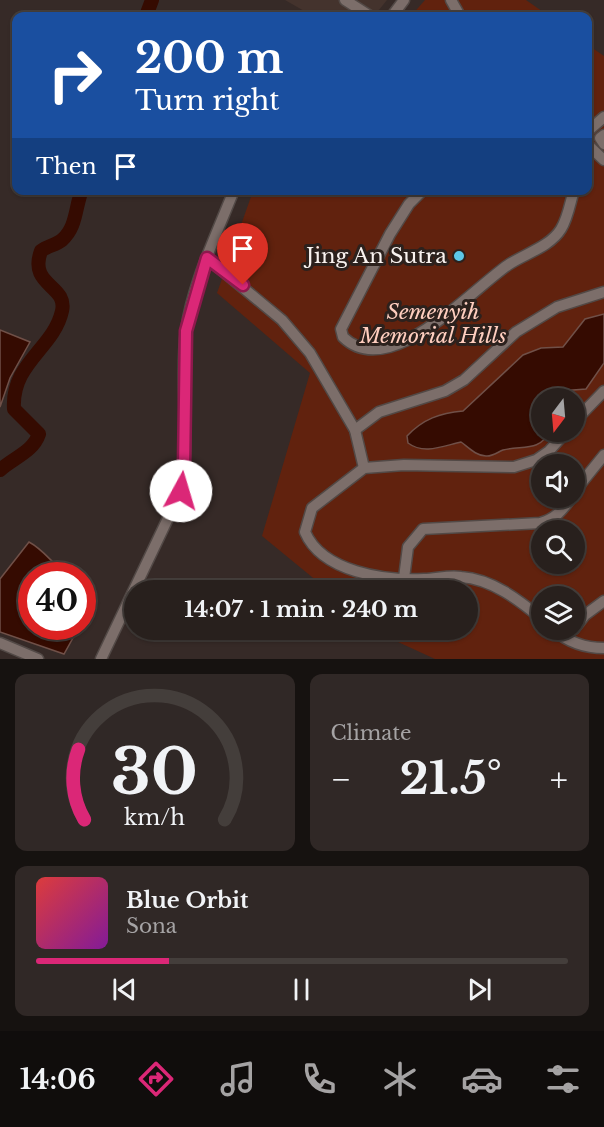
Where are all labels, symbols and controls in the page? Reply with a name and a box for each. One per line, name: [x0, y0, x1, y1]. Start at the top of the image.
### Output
text: 200 m: [135, 32, 283, 84]
icon: right: [36, 36, 114, 114]
text: Turn right: [135, 84, 279, 117]
icon: arrive: [109, 150, 142, 183]
text: Then: [36, 153, 97, 180]
pin: [217, 223, 268, 285]
icon: arrive: [226, 232, 259, 265]
place label: Jing An Sutra: [303, 243, 447, 269]
marker: Jing An Sutra: [452, 249, 466, 263]
park label: Semenyih Memorial Hills: [359, 299, 506, 349]
north arrow: [531, 388, 585, 442]
map controls: [531, 388, 585, 640]
button: sound: [531, 454, 585, 508]
position arrow: [149, 459, 213, 523]
button: search: [531, 520, 585, 574]
speed limit sign: 40: [18, 562, 96, 640]
button: layers: [531, 586, 585, 640]
text: 14:07 · 1 min · 240 m: [184, 596, 418, 623]
text: Climate: [331, 721, 411, 745]
text: 30: [111, 733, 198, 811]
text: 21.5°: [399, 750, 502, 806]
text: −: [331, 759, 351, 800]
text: +: [550, 759, 568, 800]
text: km/h: [124, 804, 185, 831]
text: Blue Orbit: [126, 887, 248, 914]
text: Sona: [126, 914, 177, 938]
icon: previous: [108, 973, 141, 1006]
icon: pause: [285, 973, 318, 1006]
icon: next: [463, 973, 496, 1006]
icon: directions: [135, 1058, 177, 1100]
icon: music: [217, 1058, 259, 1100]
icon: phone: [298, 1058, 340, 1100]
icon: climate: [379, 1058, 421, 1100]
icon: car: [461, 1058, 503, 1100]
icon: filters: [542, 1058, 584, 1100]
text: 14:06: [20, 1063, 96, 1096]

